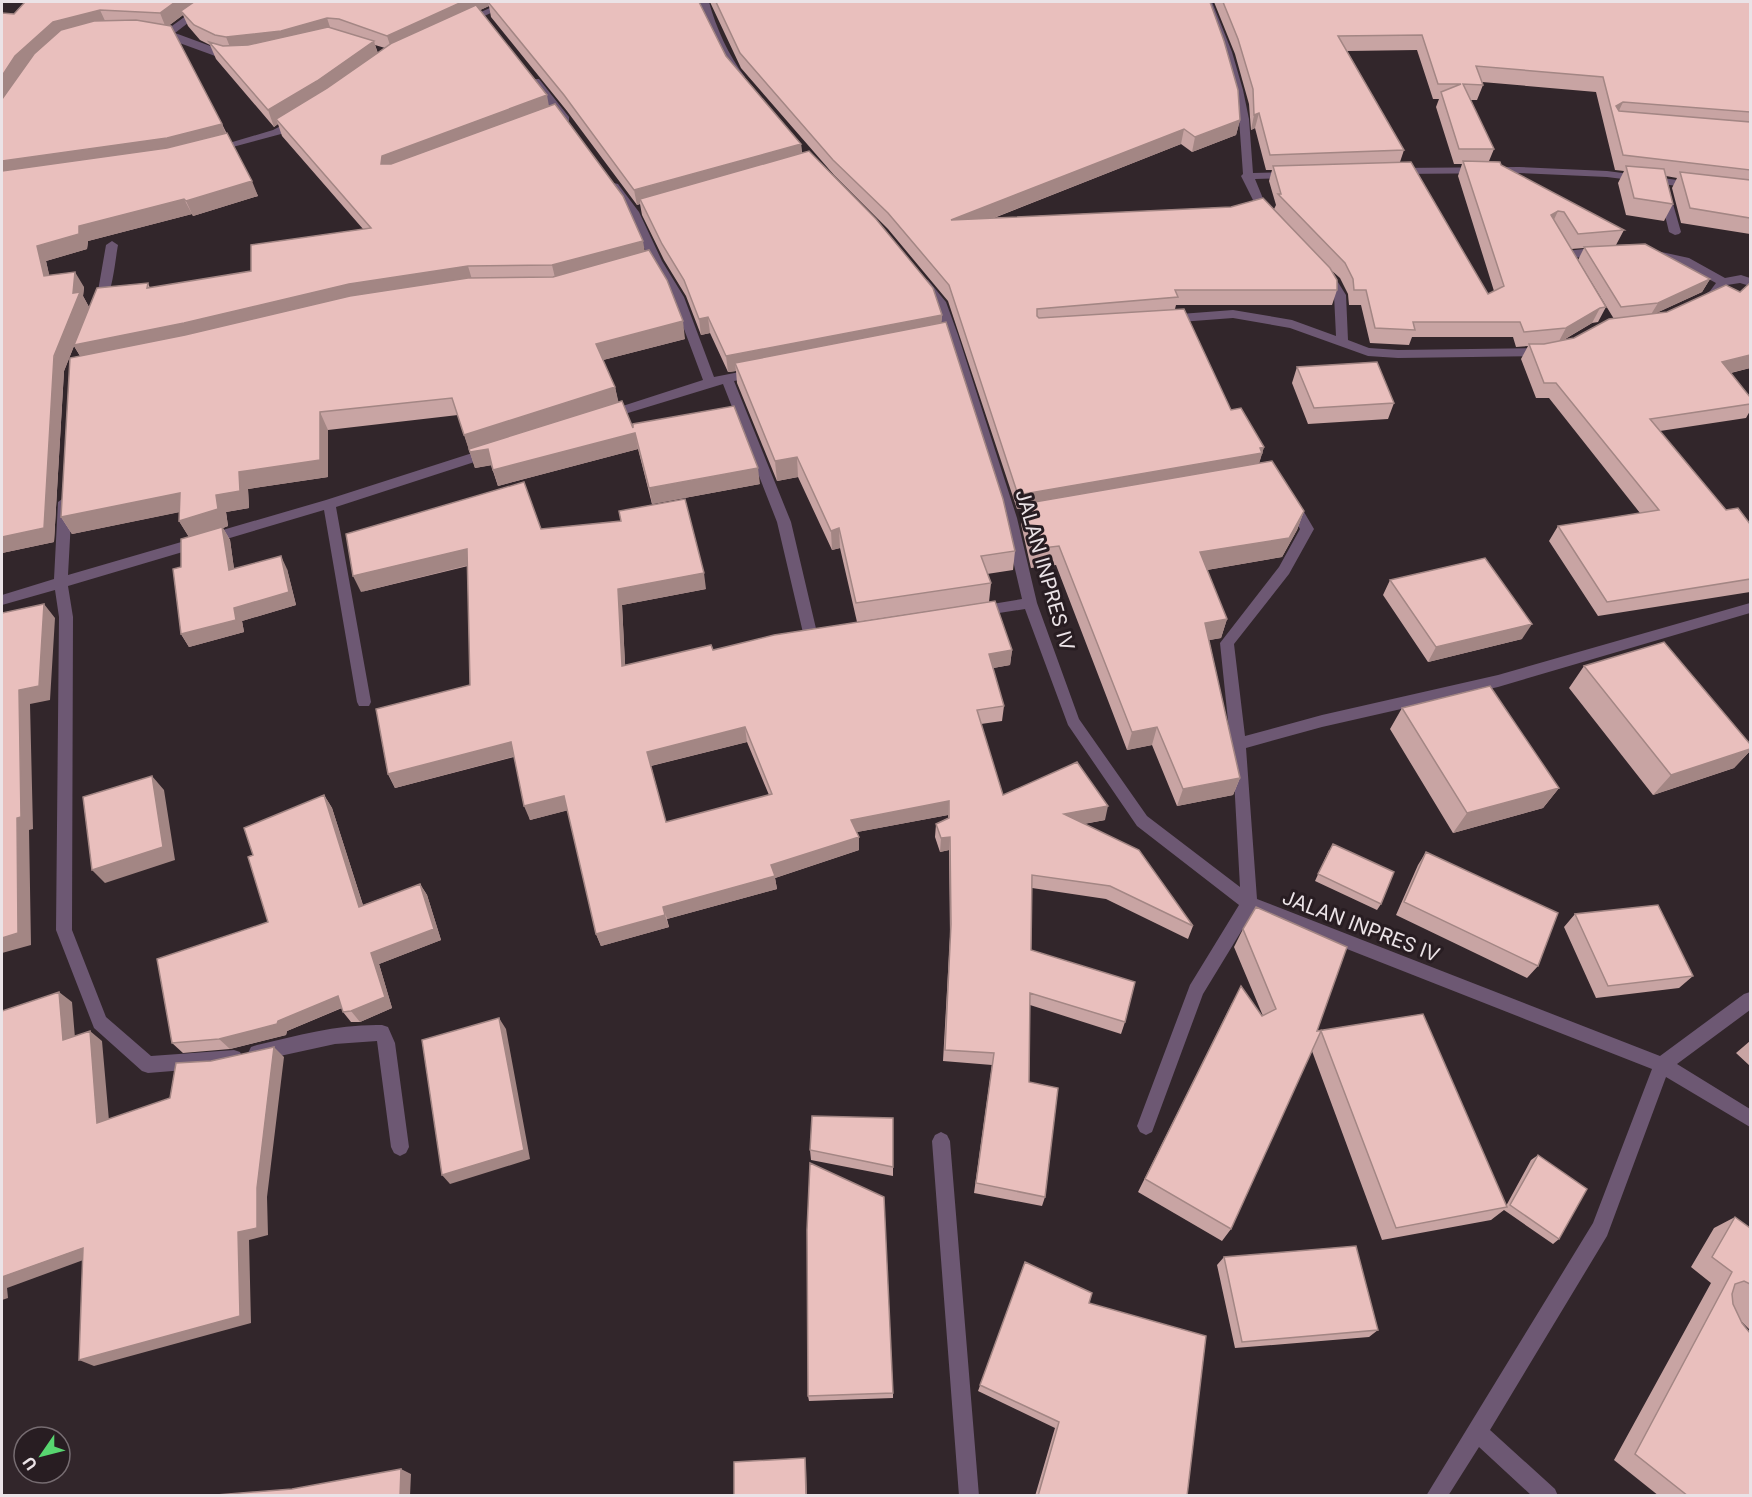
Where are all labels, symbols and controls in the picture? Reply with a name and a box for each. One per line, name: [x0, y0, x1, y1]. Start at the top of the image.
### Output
street label: JALAN INPRES IV: [1011, 487, 1080, 653]
street label: JALAN INPRES IV: [1279, 885, 1443, 967]
north arrow: [12, 1425, 72, 1485]
text: U: [18, 1453, 41, 1474]

